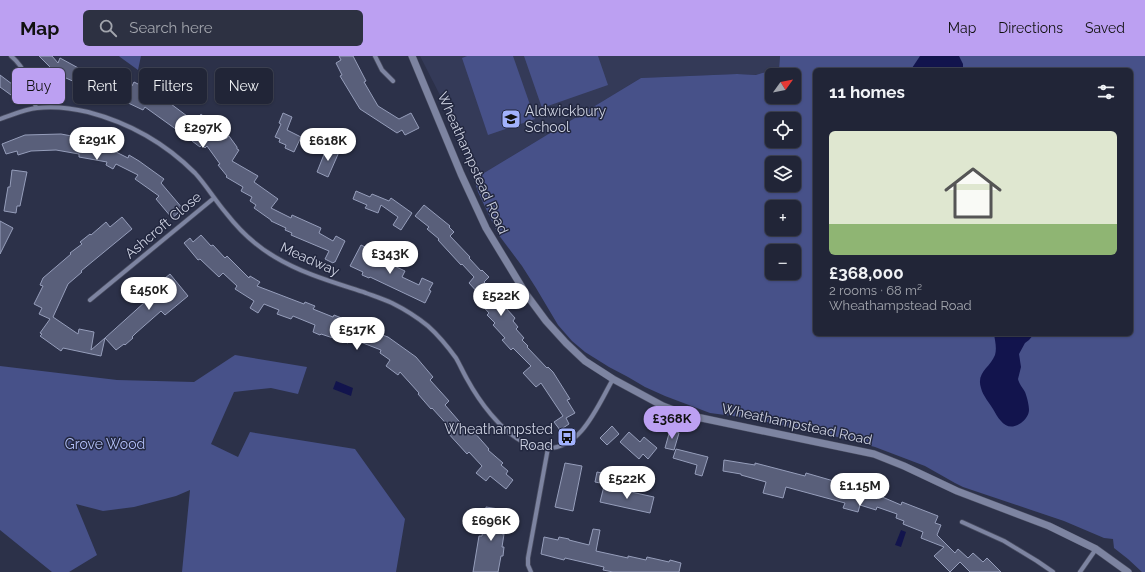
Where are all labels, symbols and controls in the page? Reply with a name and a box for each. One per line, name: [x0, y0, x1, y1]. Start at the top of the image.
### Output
search box: [83, 10, 363, 46]
text: Map: [20, 17, 59, 39]
icon: search: [97, 17, 119, 39]
text: Search here: [129, 19, 213, 37]
text: Map: [948, 20, 976, 36]
text: Directions: [998, 20, 1063, 36]
text: Saved: [1085, 20, 1125, 36]
chip: Buy: [12, 68, 65, 104]
chip: Rent: [73, 68, 131, 104]
chip: Filters: [139, 68, 207, 104]
chip: New: [215, 68, 273, 104]
north arrow: [765, 68, 801, 104]
map controls: [765, 68, 801, 280]
icon: filters: [1095, 81, 1117, 103]
text: 11 homes: [829, 82, 905, 102]
street label: Wheathampstead Road: [434, 90, 512, 236]
place label: Aldwickbury School: [525, 103, 606, 135]
school or university icon: Aldwickbury School: [500, 108, 522, 130]
button: locate: [765, 112, 801, 148]
pin: £297K: [175, 115, 231, 149]
text: £297K: [184, 120, 222, 135]
pin: £291K: [69, 127, 125, 161]
pin: £618K: [300, 128, 356, 162]
text: £291K: [78, 132, 116, 147]
text: £618K: [309, 133, 347, 148]
button: layers: [765, 156, 801, 192]
icon: home: [937, 157, 1009, 229]
street label: Ashcroft Close: [122, 189, 204, 261]
button: +: [765, 200, 801, 236]
street label: Meadway: [278, 239, 342, 279]
pin: £343K: [362, 241, 418, 275]
button: −: [765, 244, 801, 280]
text: £343K: [371, 246, 409, 261]
text: £368,000: [829, 263, 904, 283]
pin: £450K: [121, 277, 177, 311]
text: £450K: [130, 282, 168, 297]
pin: £522K: [473, 283, 529, 317]
text: 2 rooms · 68 m²: [829, 283, 922, 298]
text: £522K: [482, 288, 520, 303]
text: Wheathampstead Road: [829, 298, 972, 313]
pin: £517K: [329, 317, 385, 351]
text: £517K: [339, 322, 375, 337]
street label: Wheathampstead Road: [720, 400, 874, 448]
pin: £368K: [644, 406, 700, 440]
text: £368K: [653, 411, 691, 426]
place label: Wheathampsted Road: [444, 421, 553, 453]
bus stop icon: Wheathampsted Road: [556, 426, 578, 448]
park label: Grove Wood: [65, 436, 145, 452]
pin: £522K: [599, 466, 655, 500]
text: £522K: [608, 471, 646, 486]
pin: £1.15M: [827, 473, 893, 507]
text: £1.15M: [839, 478, 881, 493]
pin: £696K: [463, 508, 519, 542]
text: £696K: [471, 513, 511, 528]

